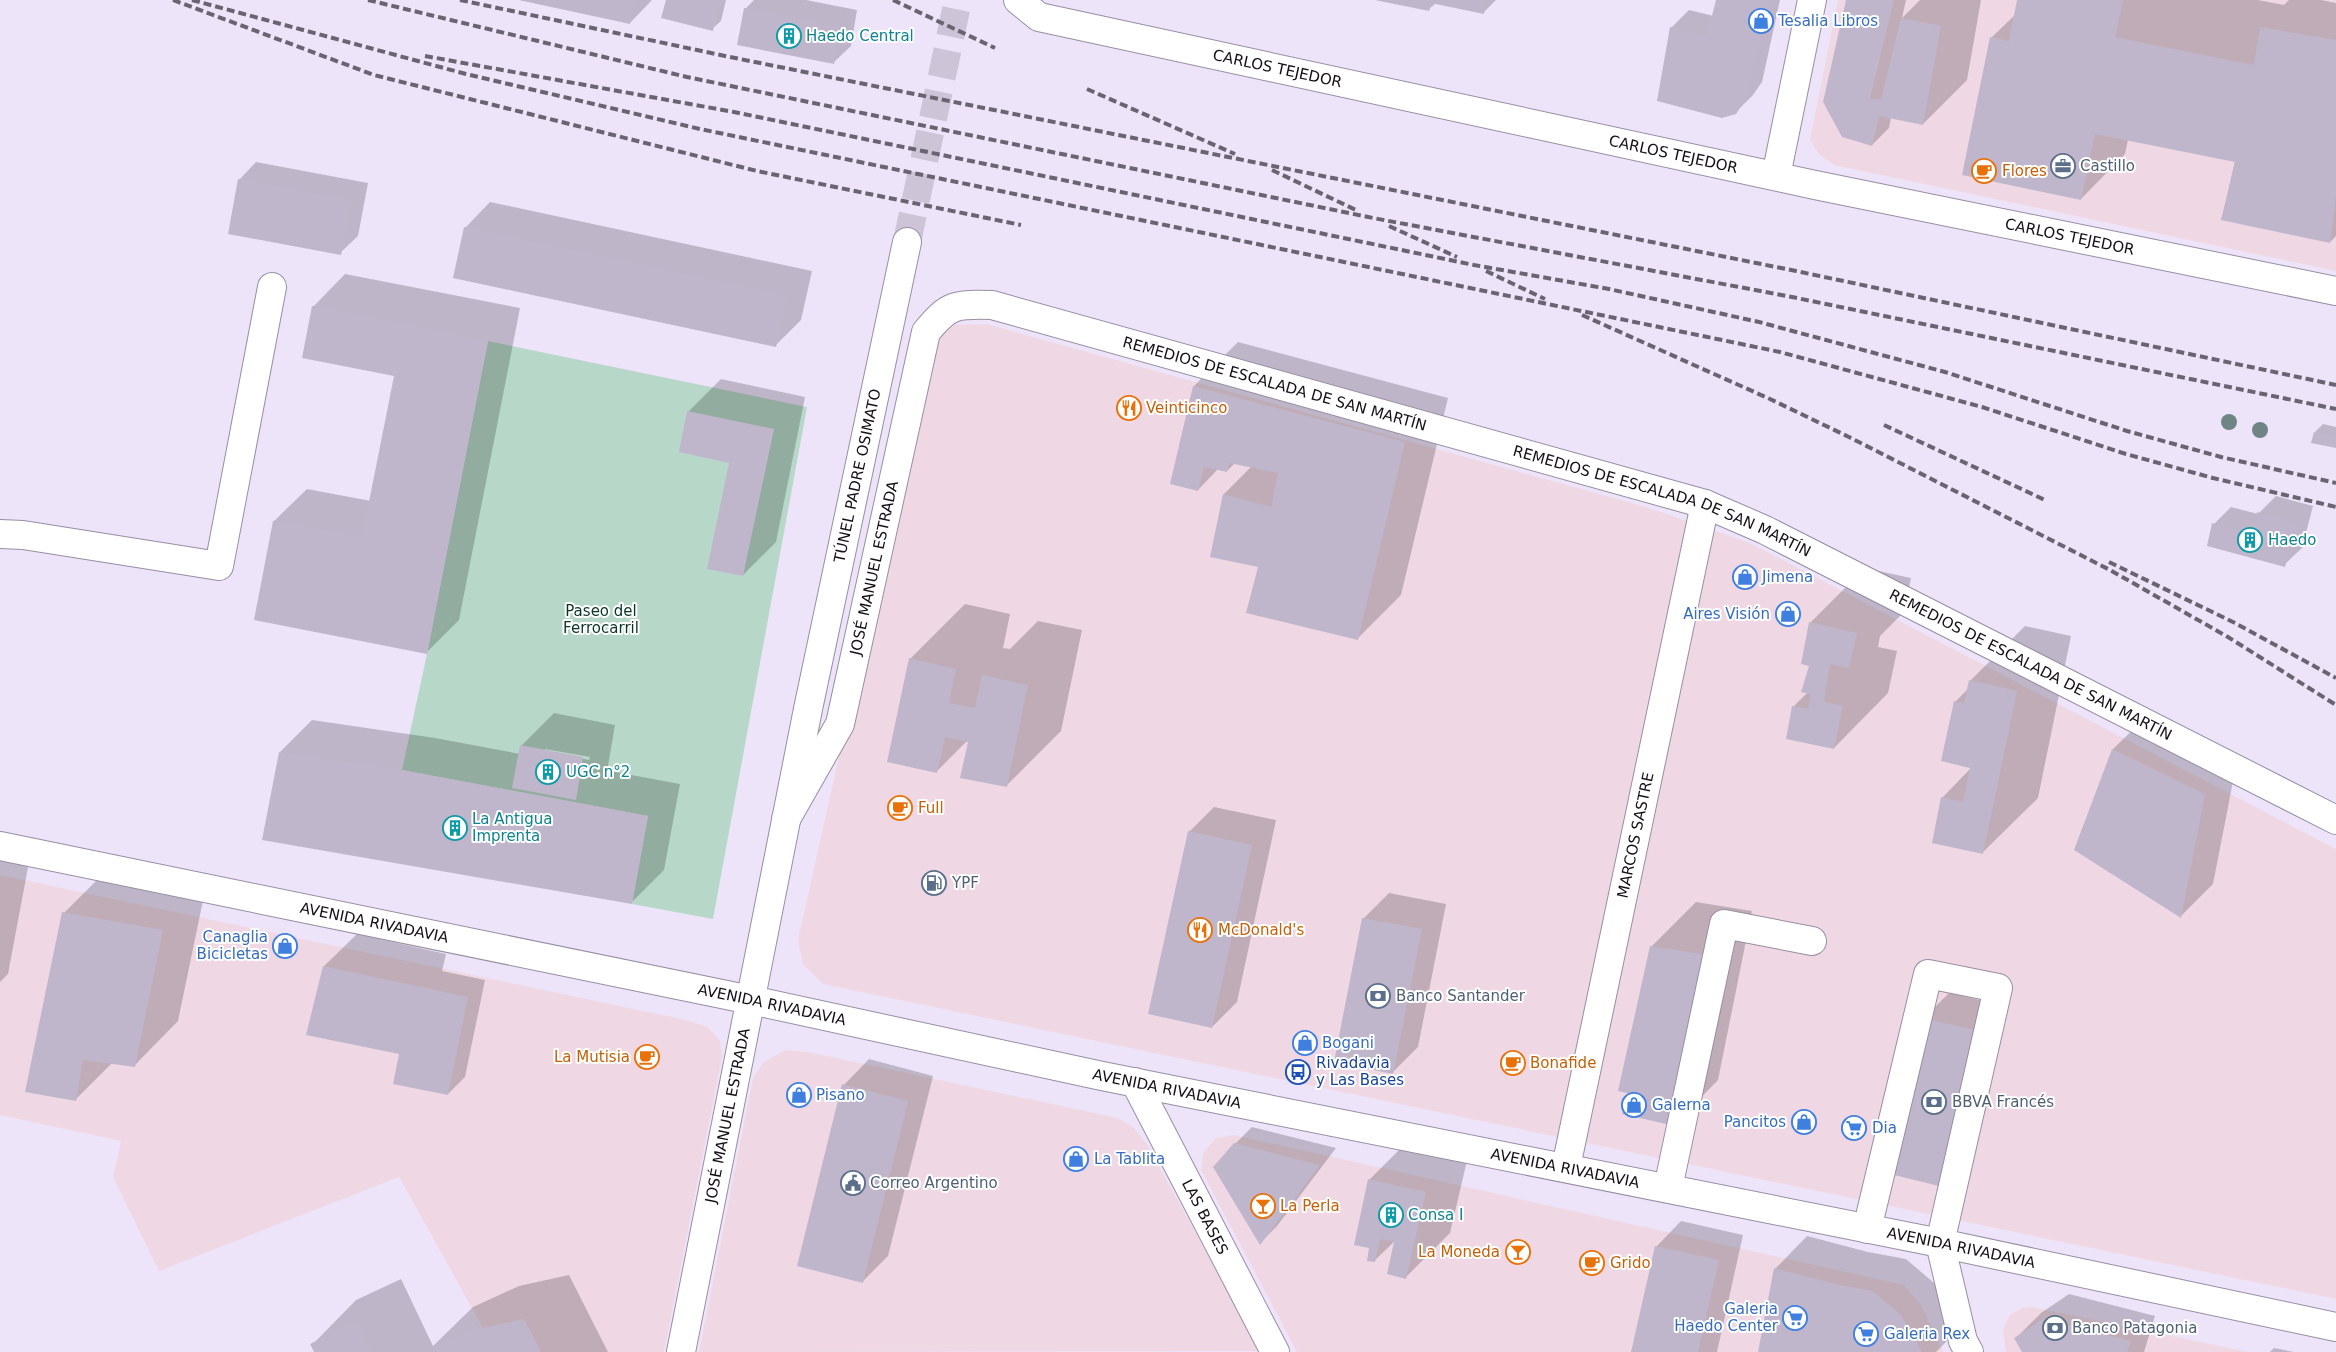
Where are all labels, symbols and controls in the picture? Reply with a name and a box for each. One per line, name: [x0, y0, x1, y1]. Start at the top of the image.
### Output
shop icon: Tesalia Libros: [1748, 8, 1774, 34]
place label: Tesalia Libros: [1777, 12, 1878, 30]
building icon: Haedo Central: [776, 23, 802, 49]
place label: Haedo Central: [806, 27, 914, 45]
street label: CARLOS TEJEDOR: [1211, 46, 1344, 91]
street label: CARLOS TEJEDOR: [1607, 132, 1739, 177]
office icon: Castillo: [2050, 153, 2076, 179]
place label: Castillo: [2080, 157, 2135, 175]
cafe icon: Flores: [1971, 158, 1997, 184]
place label: Flores: [2002, 162, 2047, 180]
street label: CARLOS TEJEDOR: [2004, 215, 2136, 259]
street label: REMEDIOS DE ESCALADA DE SAN MARTÍN: [1121, 333, 1429, 435]
street label: TÚNEL PADRE OSIMATO: [830, 387, 885, 565]
restaurant icon: Veinticinco: [1116, 395, 1142, 421]
place label: Veinticinco: [1146, 399, 1227, 417]
street label: REMEDIOS DE ESCALADA DE SAN MARTÍN: [1511, 442, 1814, 561]
street label: JOSÉ MANUEL ESTRADA: [846, 478, 902, 658]
building icon: Haedo: [2237, 527, 2263, 553]
place label: Haedo: [2268, 531, 2316, 549]
shop icon: Jimena: [1732, 564, 1758, 590]
place label: Jimena: [1761, 568, 1813, 586]
street label: REMEDIOS DE ESCALADA DE SAN MARTÍN: [1886, 586, 2175, 744]
shop icon: Aires Visión: [1775, 601, 1801, 627]
park label: Paseo del Ferrocarril: [563, 602, 639, 637]
place label: Aires Visión: [1683, 605, 1770, 623]
building icon: UGC n°2: [535, 759, 561, 785]
place label: UGC n°2: [566, 763, 630, 781]
street label: MARCOS SASTRE: [1614, 771, 1658, 900]
cafe icon: Full: [887, 795, 913, 821]
place label: Full: [918, 799, 944, 817]
place label: La Antigua Imprenta: [472, 810, 552, 845]
building icon: La Antigua Imprenta: [442, 815, 468, 841]
fuel station icon: YPF: [921, 870, 947, 896]
place label: YPF: [951, 874, 979, 892]
street label: AVENIDA RIVADAVIA: [298, 899, 451, 947]
restaurant icon: McDonald's: [1187, 917, 1213, 943]
place label: McDonald's: [1218, 921, 1304, 939]
place label: Canaglia Bicicletas: [197, 928, 268, 963]
shop icon: Canaglia Bicicletas: [272, 933, 298, 959]
street label: AVENIDA RIVADAVIA: [696, 980, 848, 1029]
bank icon: Banco Santander: [1365, 983, 1391, 1009]
place label: Banco Santander: [1396, 987, 1526, 1005]
street label: JOSÉ MANUEL ESTRADA: [701, 1026, 754, 1206]
shop icon: Bogani: [1292, 1030, 1318, 1056]
place label: Bogani: [1322, 1034, 1374, 1052]
cafe icon: La Mutisia: [634, 1044, 660, 1070]
place label: La Mutisia: [554, 1048, 630, 1066]
cafe icon: Bonafide: [1500, 1050, 1526, 1076]
place label: Rivadavia y Las Bases: [1316, 1054, 1404, 1089]
place label: Bonafide: [1530, 1054, 1596, 1072]
bus stop icon: Rivadavia y Las Bases: [1285, 1059, 1311, 1085]
street label: AVENIDA RIVADAVIA: [1091, 1065, 1244, 1113]
shop icon: Pisano: [786, 1082, 812, 1108]
place label: Pisano: [816, 1086, 865, 1104]
bank icon: BBVA Francés: [1921, 1089, 1947, 1115]
shop icon: Galerna: [1621, 1092, 1647, 1118]
place label: BBVA Francés: [1952, 1093, 2054, 1111]
place label: Galerna: [1652, 1096, 1711, 1114]
shop icon: Pancitos: [1791, 1109, 1817, 1135]
place label: Pancitos: [1724, 1113, 1786, 1131]
supermarket icon: Dia: [1841, 1115, 1867, 1141]
place label: Dia: [1872, 1119, 1897, 1137]
street label: AVENIDA RIVADAVIA: [1489, 1145, 1642, 1192]
shop icon: La Tablita: [1063, 1146, 1089, 1172]
place label: La Tablita: [1094, 1150, 1165, 1168]
public building icon: Correo Argentino: [840, 1170, 866, 1196]
place label: Correo Argentino: [870, 1174, 998, 1192]
street label: LAS BASES: [1178, 1176, 1232, 1258]
bar icon: La Perla: [1250, 1193, 1276, 1219]
place label: La Perla: [1280, 1197, 1340, 1215]
building icon: Consa I: [1378, 1202, 1404, 1228]
place label: Consa I: [1408, 1206, 1463, 1224]
street label: AVENIDA RIVADAVIA: [1885, 1224, 2038, 1272]
bar icon: La Moneda: [1505, 1239, 1531, 1265]
place label: La Moneda: [1418, 1243, 1500, 1261]
cafe icon: Grido: [1579, 1250, 1605, 1276]
place label: Grido: [1610, 1254, 1651, 1272]
place label: Galeria Haedo Center: [1674, 1300, 1779, 1335]
supermarket icon: Galeria Haedo Center: [1782, 1305, 1808, 1331]
bank icon: Banco Patagonia: [2042, 1315, 2068, 1341]
place label: Banco Patagonia: [2072, 1319, 2197, 1337]
supermarket icon: Galeria Rex: [1853, 1321, 1879, 1347]
place label: Galeria Rex: [1884, 1325, 1970, 1343]

